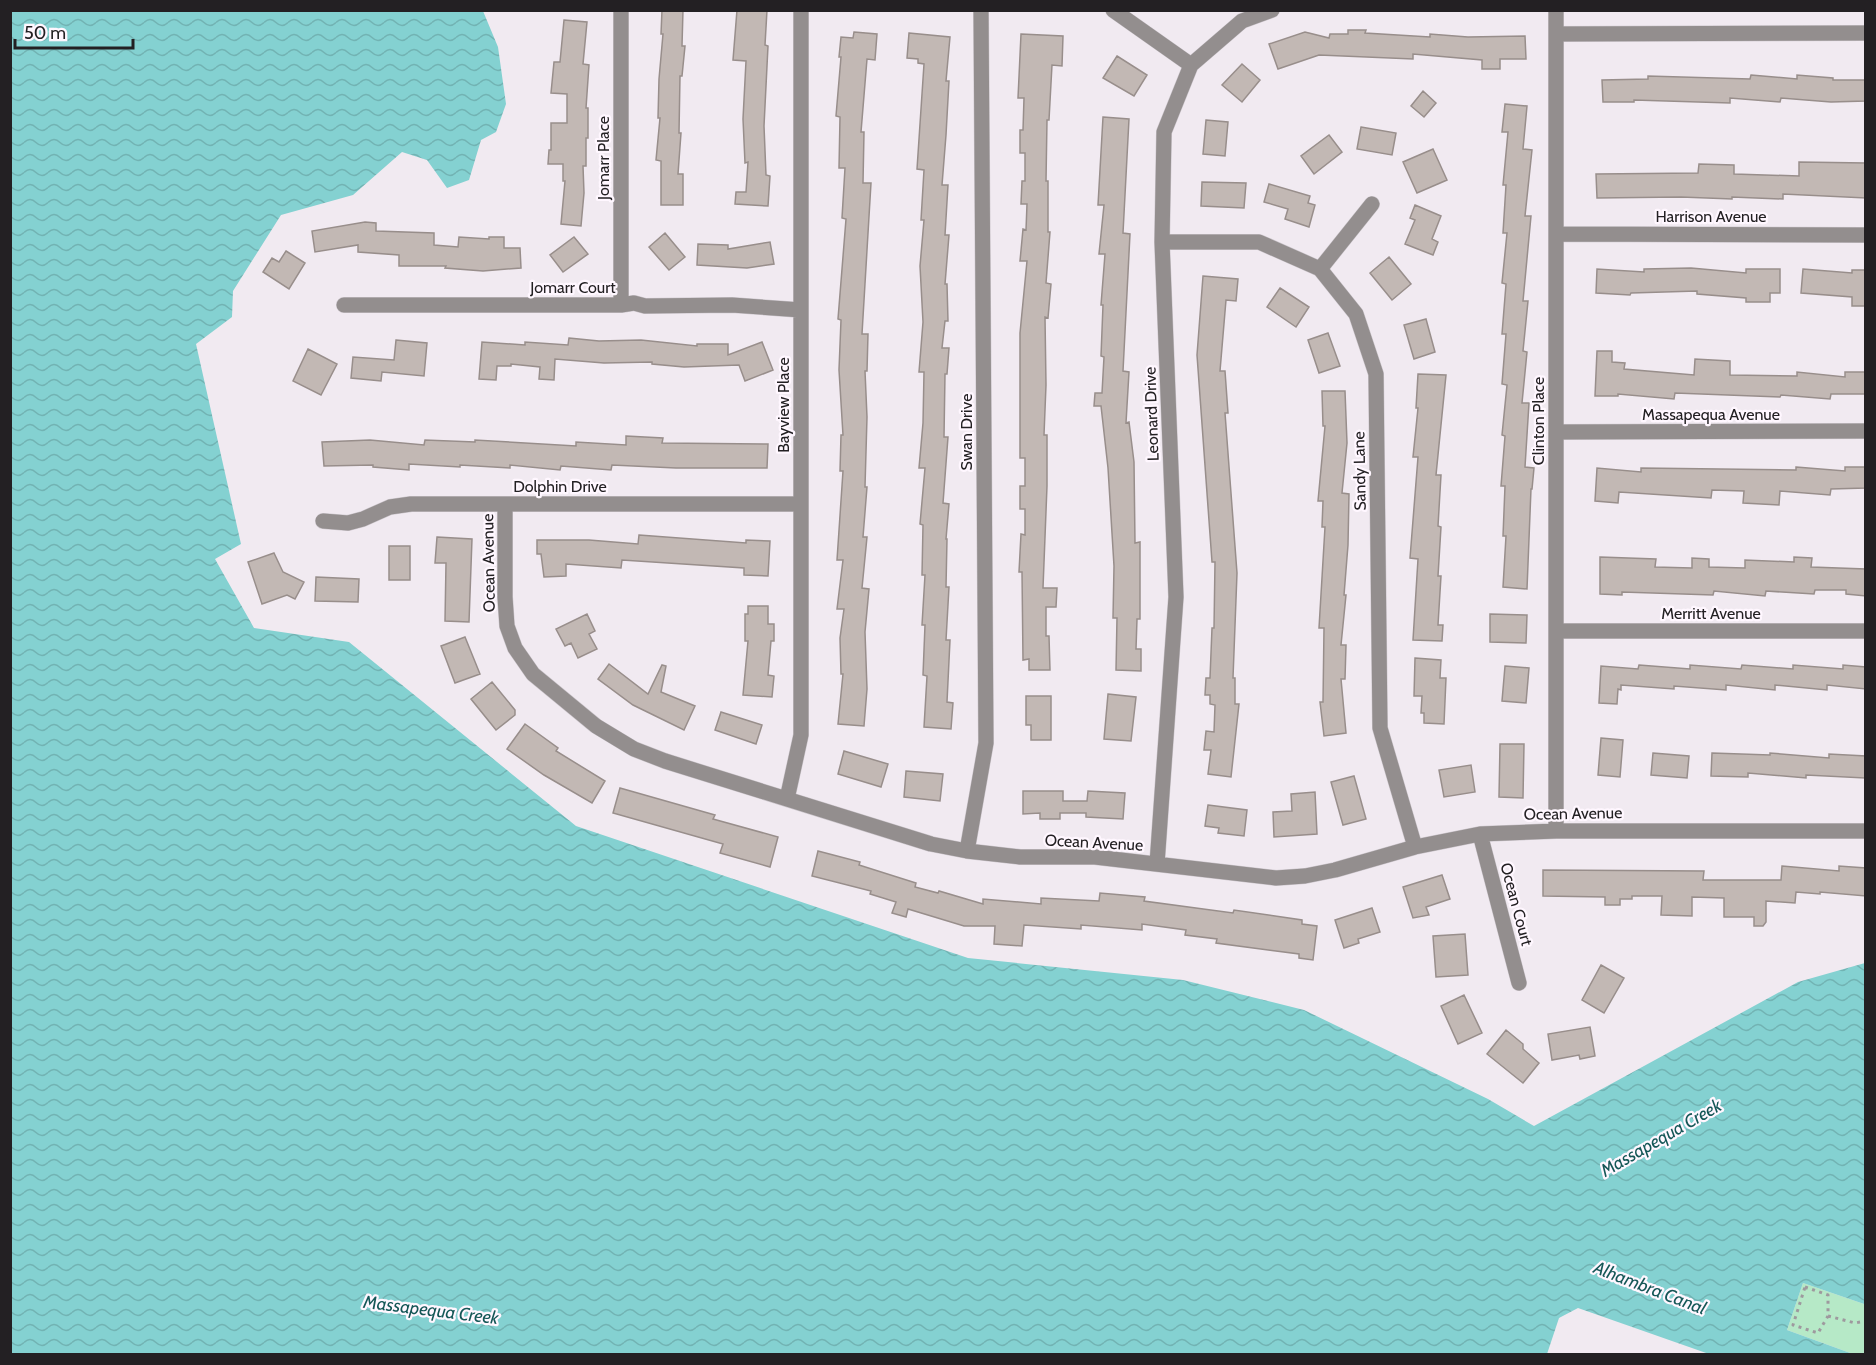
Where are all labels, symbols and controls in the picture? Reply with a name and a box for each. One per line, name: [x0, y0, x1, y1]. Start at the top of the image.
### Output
scale bar: [15, 12, 134, 50]
text: 50 m: [24, 22, 66, 44]
street label: Jomarr Place: [594, 116, 613, 201]
street label: Harrison Avenue: [1655, 207, 1767, 226]
street label: Jomarr Court: [529, 278, 616, 297]
street label: Bayview Place: [774, 357, 793, 453]
street label: Leonard Drive: [1140, 366, 1163, 462]
street label: Clinton Place: [1529, 377, 1548, 465]
street label: Swan Drive: [957, 394, 976, 470]
street label: Massapequa Avenue: [1642, 405, 1780, 424]
street label: Sandy Lane: [1349, 431, 1370, 511]
street label: Dolphin Drive: [513, 477, 607, 496]
street label: Ocean Avenue: [478, 514, 499, 612]
street label: Merritt Avenue: [1661, 604, 1761, 623]
street label: Ocean Avenue: [1524, 803, 1622, 824]
street label: Ocean Avenue: [1044, 830, 1144, 855]
street label: Ocean Court: [1496, 861, 1537, 948]
water label: Massapequa Creek: [1596, 1094, 1726, 1182]
water label: Alhambra Canal: [1590, 1256, 1710, 1320]
water label: Massapequa Creek: [361, 1291, 501, 1329]

